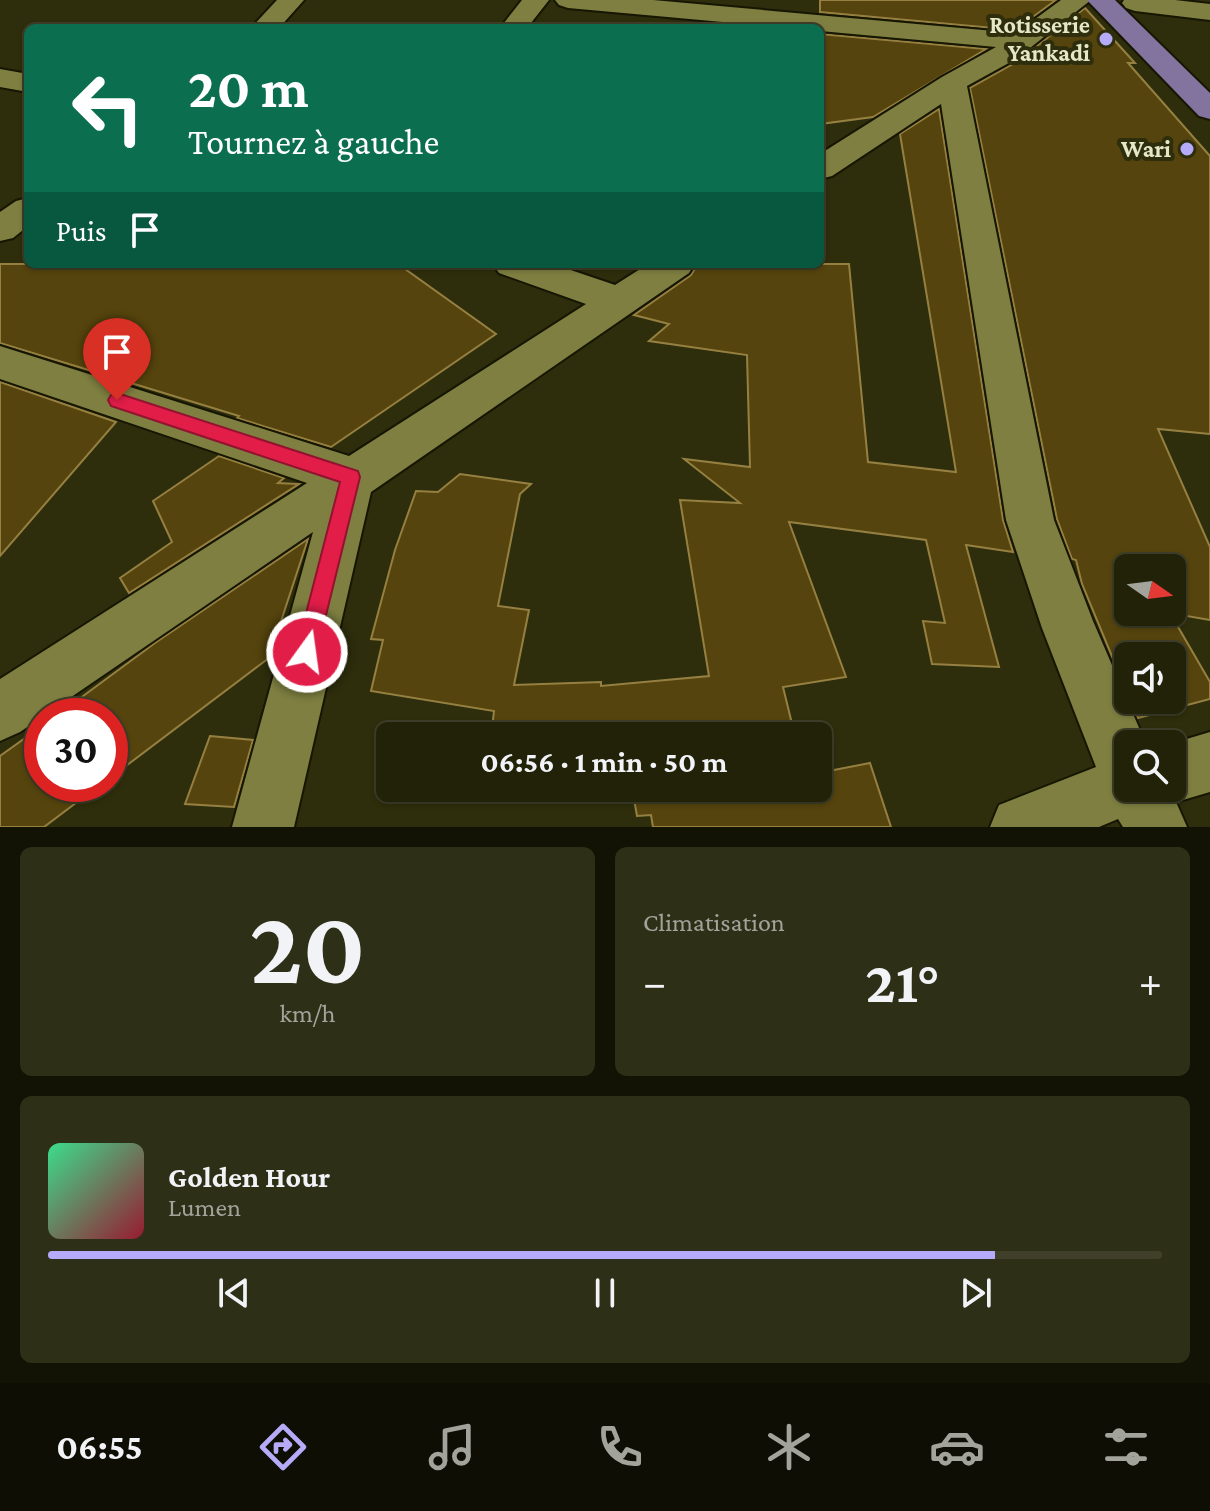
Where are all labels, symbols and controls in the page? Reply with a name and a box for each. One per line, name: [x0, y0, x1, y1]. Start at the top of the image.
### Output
place label: Rotisserie Yankadi: [989, 11, 1090, 66]
marker: Rotisserie Yankadi: [1097, 30, 1115, 48]
icon: left: [56, 56, 160, 160]
text: 20 m: [188, 57, 309, 119]
text: Tournez à gauche: [188, 122, 439, 162]
place label: Wari: [1120, 135, 1171, 162]
marker: Wari: [1178, 140, 1196, 158]
icon: arrive: [123, 208, 167, 252]
text: Puis: [56, 214, 107, 247]
pin: [83, 318, 151, 400]
icon: arrive: [95, 330, 139, 374]
north arrow: [1114, 554, 1186, 626]
map controls: [1114, 554, 1186, 802]
position arrow: [265, 610, 349, 694]
button: sound: [1114, 642, 1186, 714]
speed limit sign: 30: [24, 698, 128, 802]
button: search: [1114, 730, 1186, 802]
text: 06:56 · 1 min · 50 m: [480, 745, 728, 778]
text: 20: [249, 889, 366, 1004]
text: Climatisation: [643, 908, 785, 937]
text: 21°: [865, 948, 940, 1015]
text: −: [643, 958, 666, 1006]
text: +: [1139, 958, 1162, 1006]
text: km/h: [279, 999, 336, 1028]
text: Golden Hour: [168, 1160, 330, 1193]
text: Lumen: [168, 1193, 241, 1222]
icon: previous: [212, 1271, 256, 1315]
icon: pause: [583, 1271, 627, 1315]
icon: next: [954, 1271, 998, 1315]
icon: directions: [255, 1419, 311, 1475]
icon: music: [424, 1419, 480, 1475]
icon: phone: [592, 1419, 648, 1475]
icon: climate: [761, 1419, 817, 1475]
icon: car: [929, 1419, 985, 1475]
icon: filters: [1098, 1419, 1154, 1475]
text: 06:55: [56, 1427, 143, 1467]

